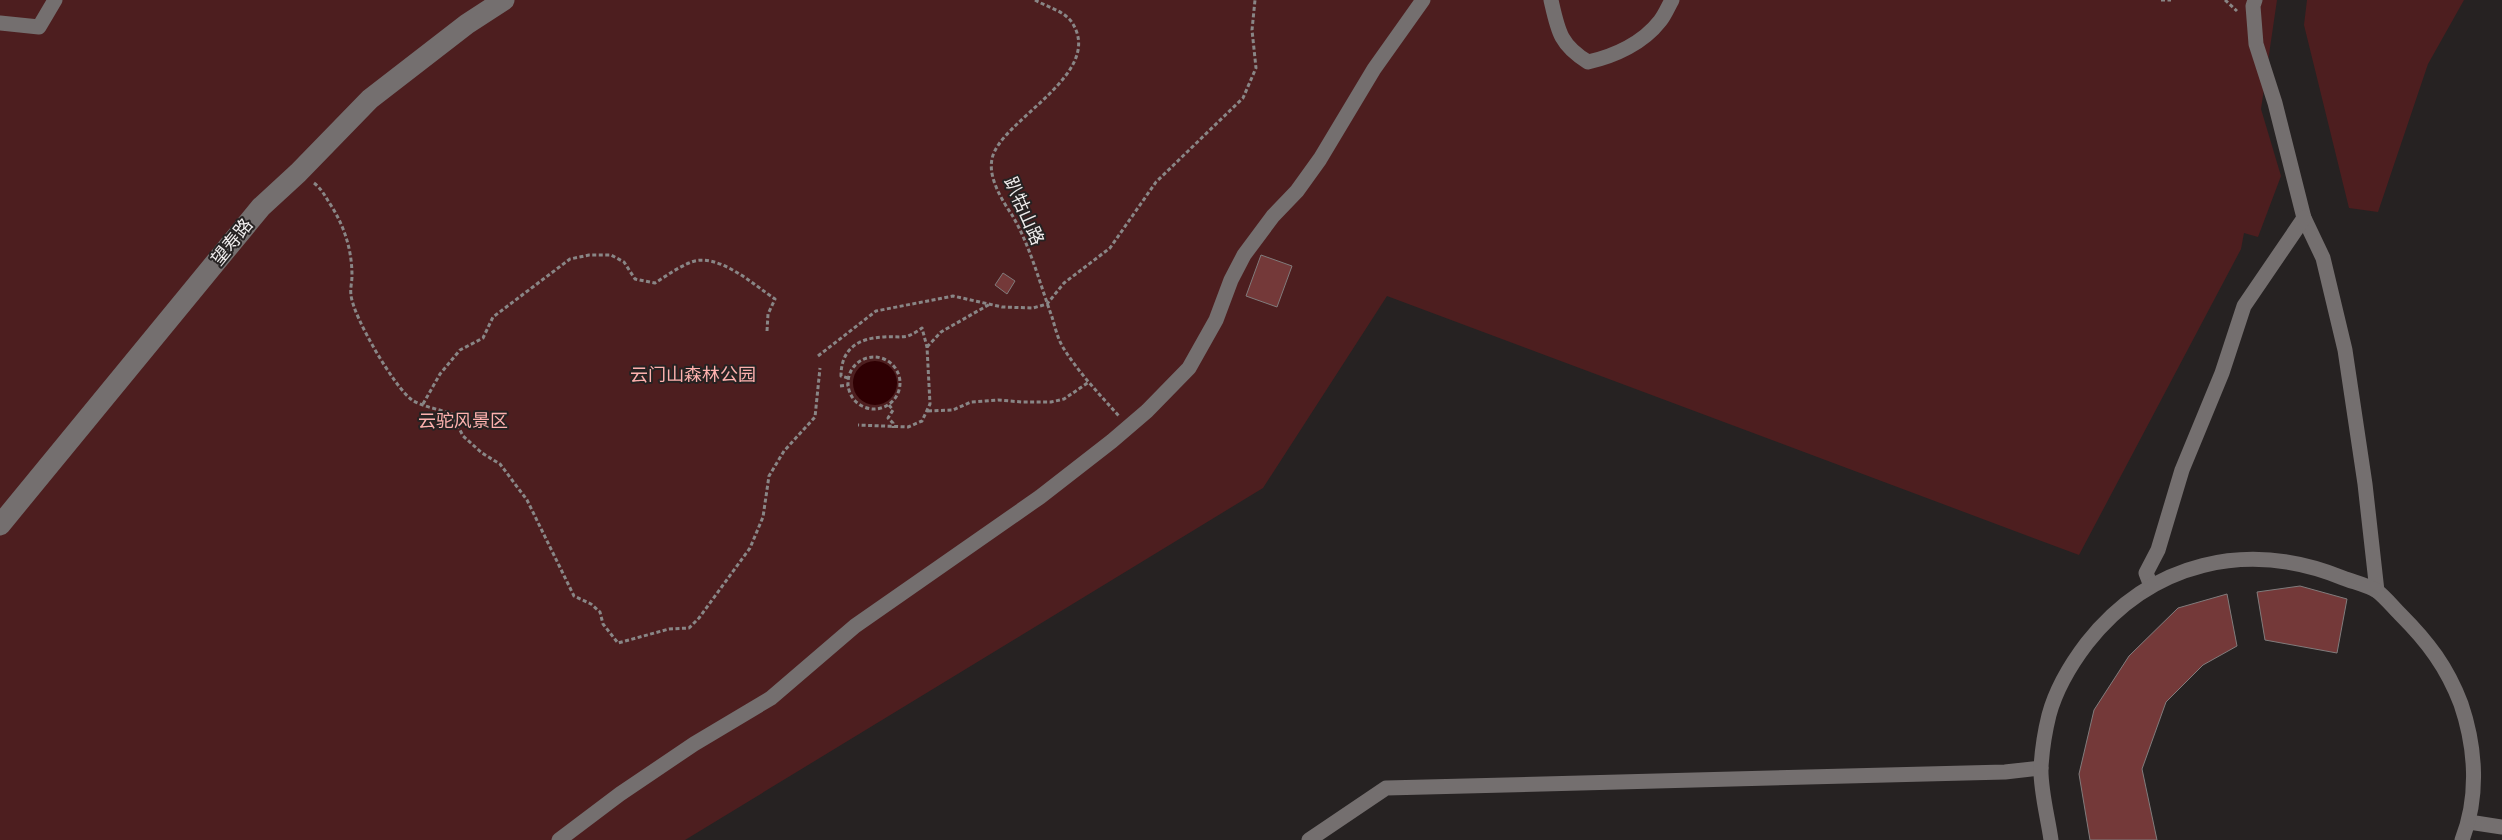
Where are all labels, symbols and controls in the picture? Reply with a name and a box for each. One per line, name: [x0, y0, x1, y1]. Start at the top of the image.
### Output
street label: 趴牯山路: [999, 174, 1049, 248]
street label: 望寿路: [206, 214, 258, 270]
park label: 云门山森林公园: [630, 364, 756, 386]
park label: 云驼风景区: [418, 410, 508, 432]

